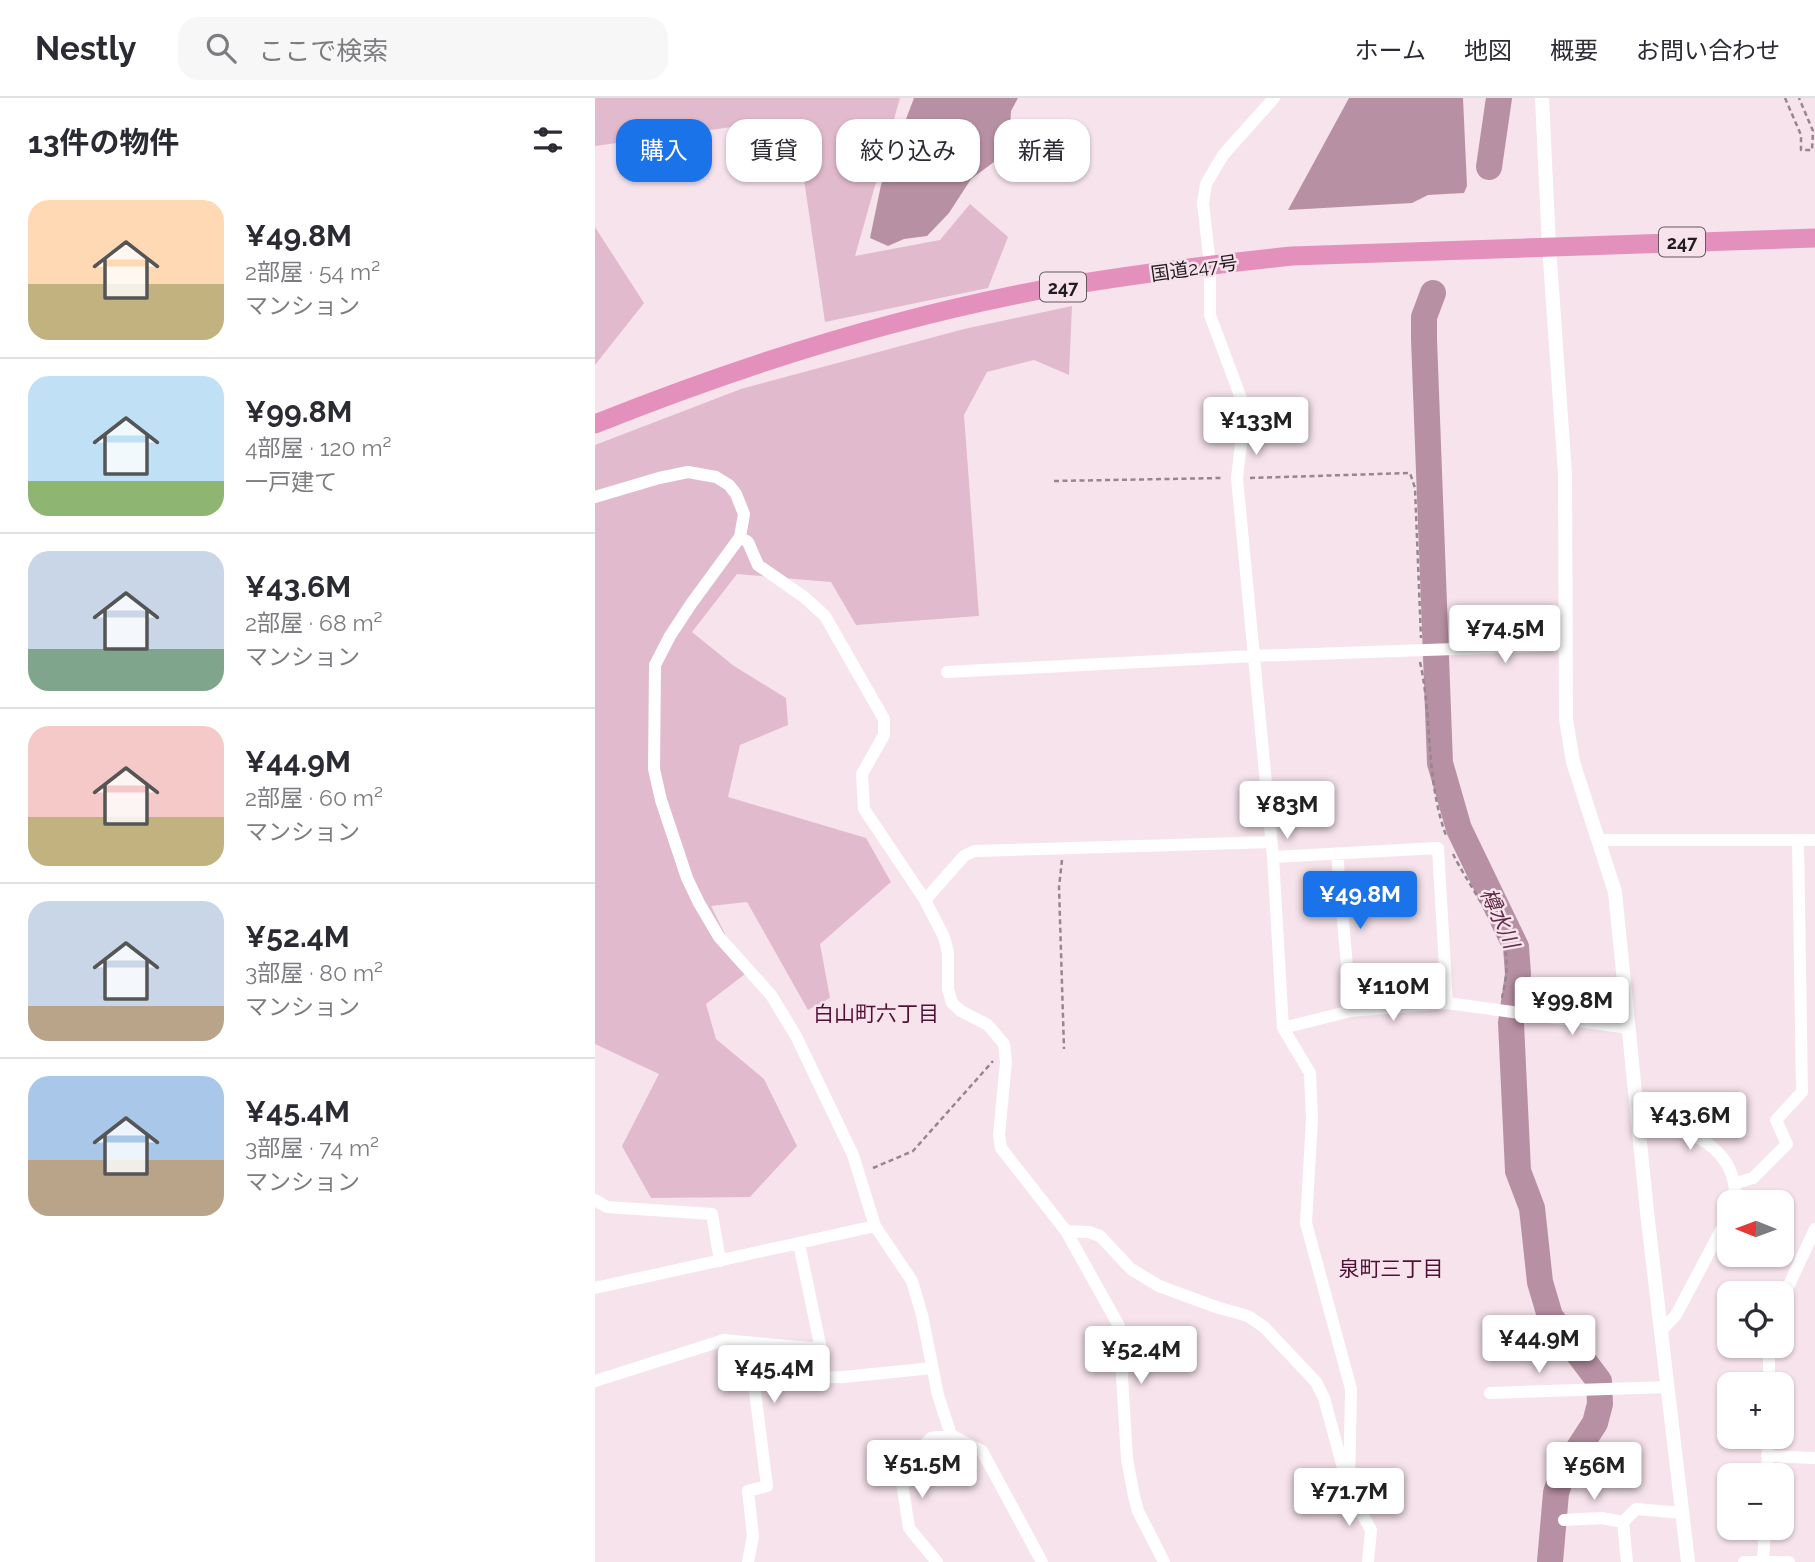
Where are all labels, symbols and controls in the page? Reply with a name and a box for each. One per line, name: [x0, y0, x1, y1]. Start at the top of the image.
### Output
search box: [178, 17, 668, 80]
text: Nestly: [35, 29, 136, 68]
icon: search: [202, 29, 240, 67]
text: ここで検索: [258, 36, 388, 66]
text: ホーム: [1355, 36, 1426, 65]
text: 地図: [1464, 36, 1512, 65]
text: 概要: [1550, 36, 1598, 65]
text: お問い合わせ: [1636, 36, 1780, 65]
chip: 購入: [616, 119, 712, 182]
chip: 賃貸: [726, 119, 822, 182]
chip: 絞り込み: [836, 119, 980, 182]
chip: 新着: [994, 119, 1090, 182]
icon: filters: [529, 121, 567, 159]
text: 13件の物件: [28, 125, 180, 160]
text: ¥49.8M: [245, 218, 352, 253]
icon: home: [84, 228, 168, 312]
road number: 247: [1659, 228, 1705, 257]
street label: 国道247号: [1149, 251, 1239, 285]
text: 2部屋 · 54 m²: [245, 258, 380, 285]
road number: 247: [1040, 272, 1086, 302]
text: マンション: [245, 292, 360, 319]
text: ¥99.8M: [245, 394, 353, 429]
pin: ¥133M: [1207, 398, 1305, 457]
icon: home: [84, 404, 168, 488]
text: ¥133M: [1219, 406, 1293, 433]
text: 4部屋 · 120 m²: [245, 434, 391, 461]
text: 一戸建て: [245, 468, 337, 495]
text: ¥43.6M: [245, 569, 351, 604]
icon: home: [84, 579, 168, 663]
pin: ¥74.5M: [1448, 606, 1562, 665]
text: 2部屋 · 68 m²: [245, 609, 383, 636]
text: ¥74.5M: [1465, 614, 1545, 641]
text: マンション: [245, 643, 360, 670]
text: ¥44.9M: [245, 744, 351, 779]
icon: home: [84, 754, 168, 838]
pin: ¥83M: [1246, 782, 1328, 841]
text: 2部屋 · 60 m²: [245, 784, 383, 811]
text: ¥83M: [1256, 790, 1319, 817]
text: マンション: [245, 818, 360, 845]
pin: ¥49.8M: [1303, 872, 1417, 931]
text: ¥49.8M: [1319, 880, 1401, 907]
water label: 樽水川: [1476, 884, 1525, 954]
text: ¥52.4M: [245, 919, 350, 954]
icon: home: [84, 929, 168, 1013]
text: 3部屋 · 80 m²: [245, 959, 383, 986]
pin: ¥110M: [1344, 964, 1442, 1023]
text: ¥110M: [1356, 972, 1430, 999]
pin: ¥99.8M: [1515, 978, 1629, 1037]
text: ¥99.8M: [1531, 986, 1613, 1013]
text: マンション: [245, 993, 360, 1020]
district label: 白山町六丁目: [813, 1001, 939, 1026]
pin: ¥43.6M: [1633, 1093, 1747, 1152]
text: ¥45.4M: [245, 1094, 350, 1129]
text: ¥43.6M: [1649, 1101, 1731, 1128]
icon: home: [84, 1104, 168, 1188]
text: 3部屋 · 74 m²: [245, 1134, 379, 1161]
text: マンション: [245, 1168, 360, 1195]
north arrow: [1717, 1190, 1794, 1267]
map controls: [1717, 1190, 1794, 1540]
district label: 泉町三丁目: [1339, 1256, 1444, 1281]
button: locate: [1717, 1281, 1794, 1358]
pin: ¥44.9M: [1482, 1316, 1596, 1375]
text: ¥44.9M: [1498, 1324, 1580, 1351]
pin: ¥52.4M: [1084, 1326, 1198, 1386]
text: ¥52.4M: [1101, 1335, 1181, 1362]
pin: ¥45.4M: [717, 1346, 831, 1405]
text: ¥45.4M: [734, 1354, 814, 1381]
button: +: [1717, 1372, 1794, 1449]
pin: ¥51.5M: [865, 1440, 979, 1500]
pin: ¥56M: [1553, 1442, 1635, 1502]
text: ¥51.5M: [883, 1449, 961, 1476]
text: ¥56M: [1563, 1451, 1625, 1478]
button: −: [1717, 1463, 1794, 1540]
pin: ¥71.7M: [1292, 1468, 1406, 1528]
text: ¥71.7M: [1310, 1477, 1388, 1504]

